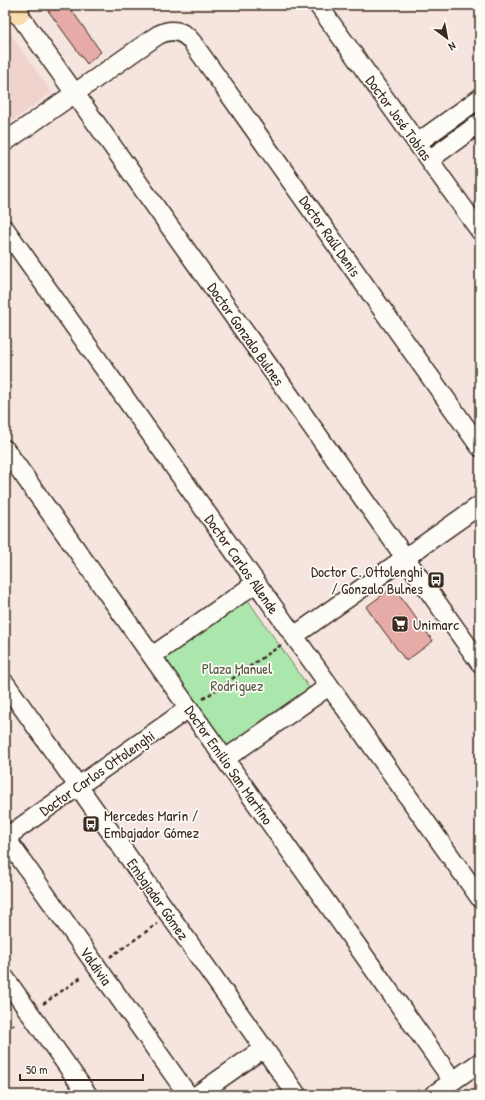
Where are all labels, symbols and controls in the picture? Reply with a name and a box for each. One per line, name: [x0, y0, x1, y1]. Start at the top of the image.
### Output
north arrow: [427, 18, 467, 58]
text: N: [446, 39, 458, 54]
street label: Doctor José Tobías: [361, 71, 437, 165]
street label: Doctor Raúl Denis: [294, 191, 366, 281]
street label: Doctor Gonzalo Bulnes: [203, 278, 290, 390]
street label: Doctor Carlos Allende: [200, 510, 284, 618]
place label: Doctor C. Ottolenghi / Gonzalo Bulnes: [311, 561, 423, 599]
bus stop icon: Doctor C. Ottolenghi / Gonzalo Bulnes: [426, 570, 446, 590]
supermarket icon: Unimarc: [390, 614, 410, 634]
place label: Unimarc: [413, 614, 459, 635]
park label: Plaza Manuel Rodriguez: [202, 658, 272, 696]
street label: Doctor Emilio San Martíno: [180, 701, 278, 829]
street label: Doctor Carlos Ottolenghi: [35, 725, 159, 821]
place label: Mercedes Marín / Embajador Gómez: [104, 805, 200, 843]
bus stop icon: Mercedes Marín / Embajador Gómez: [81, 814, 101, 834]
street label: Embajador Gómez: [122, 854, 194, 945]
street label: Valdivia: [75, 942, 117, 990]
scale bar: [20, 1056, 143, 1082]
text: 50 m: [26, 1061, 47, 1078]

